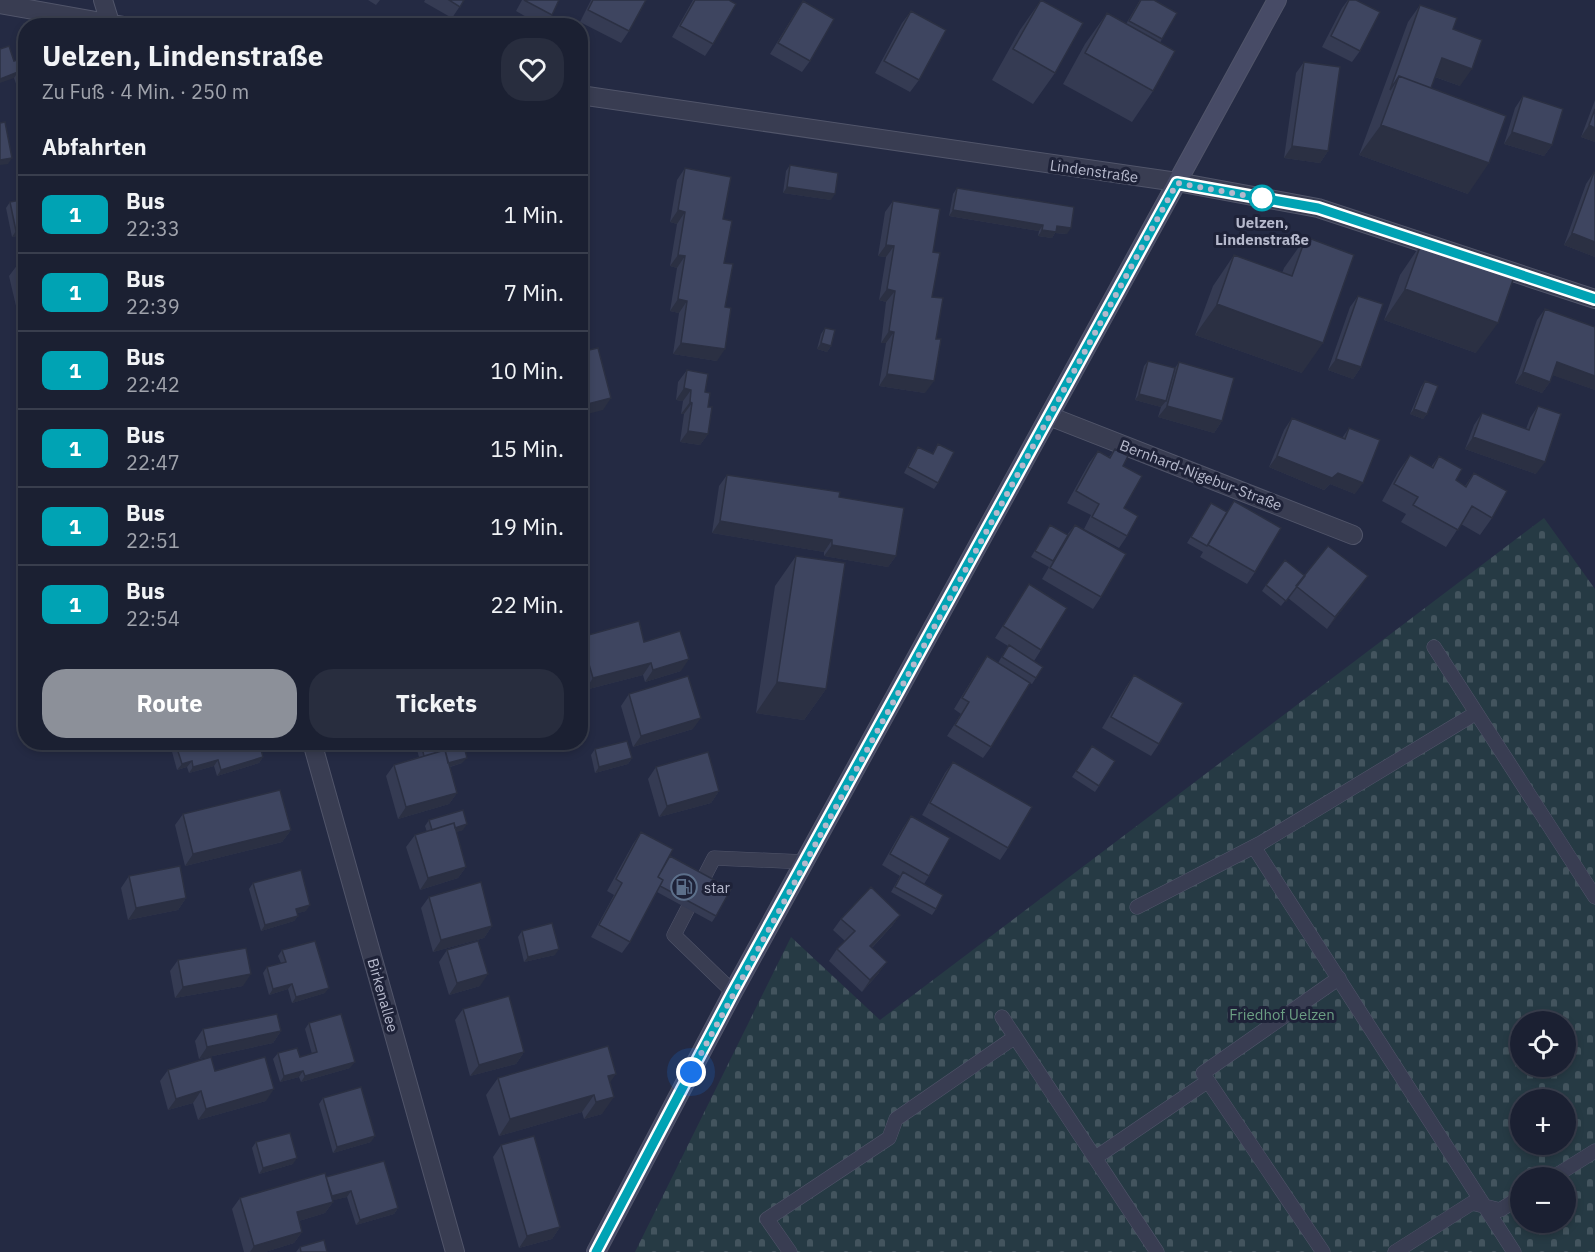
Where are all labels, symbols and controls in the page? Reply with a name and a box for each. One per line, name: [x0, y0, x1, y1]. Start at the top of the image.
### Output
text: Uelzen, Lindenstraße: [42, 37, 323, 74]
button: heart: [501, 38, 564, 101]
text: Zu Fuß · 4 Min. · 250 m: [42, 78, 249, 105]
text: Abfahrten: [42, 132, 147, 161]
street label: Lindenstraße: [1049, 155, 1139, 187]
marker: Uelzen, Lindenstraße: [1249, 185, 1275, 211]
text: Bus: [126, 186, 165, 215]
text: 1: [69, 200, 81, 228]
text: 1 Min.: [504, 200, 564, 229]
place label: Uelzen, Lindenstraße: [1215, 213, 1309, 249]
text: 22:33: [126, 215, 180, 242]
text: Bus: [126, 264, 165, 293]
text: 1: [69, 278, 81, 306]
text: 7 Min.: [504, 278, 564, 307]
text: 22:39: [126, 293, 180, 320]
text: Bus: [126, 342, 165, 371]
text: 1: [69, 356, 81, 384]
text: 10 Min.: [491, 356, 564, 385]
text: 22:42: [126, 371, 180, 398]
text: Bus: [126, 420, 165, 449]
text: 1: [69, 434, 81, 462]
text: 15 Min.: [491, 434, 564, 463]
street label: Bernhard-Nigebur-Straße: [1117, 435, 1285, 515]
text: 22:47: [126, 449, 180, 476]
text: Bus: [126, 498, 165, 527]
text: 1: [69, 512, 81, 540]
text: 19 Min.: [491, 512, 564, 541]
text: 22:51: [126, 527, 180, 554]
text: Bus: [126, 576, 165, 605]
text: 1: [69, 590, 81, 618]
text: 22 Min.: [491, 590, 564, 619]
text: 22:54: [126, 605, 180, 632]
button: Route: [42, 669, 297, 738]
button: Tickets: [309, 669, 564, 738]
fuel station icon: star: [669, 872, 699, 902]
place label: star: [704, 878, 730, 897]
street label: Birkenallee: [363, 956, 403, 1034]
park label: Friedhof Uelzen: [1229, 1005, 1335, 1024]
map controls: [1510, 1011, 1576, 1233]
button: locate: [1510, 1011, 1576, 1077]
your location: [676, 1057, 706, 1087]
button: +: [1510, 1089, 1576, 1155]
button: −: [1510, 1167, 1576, 1233]

